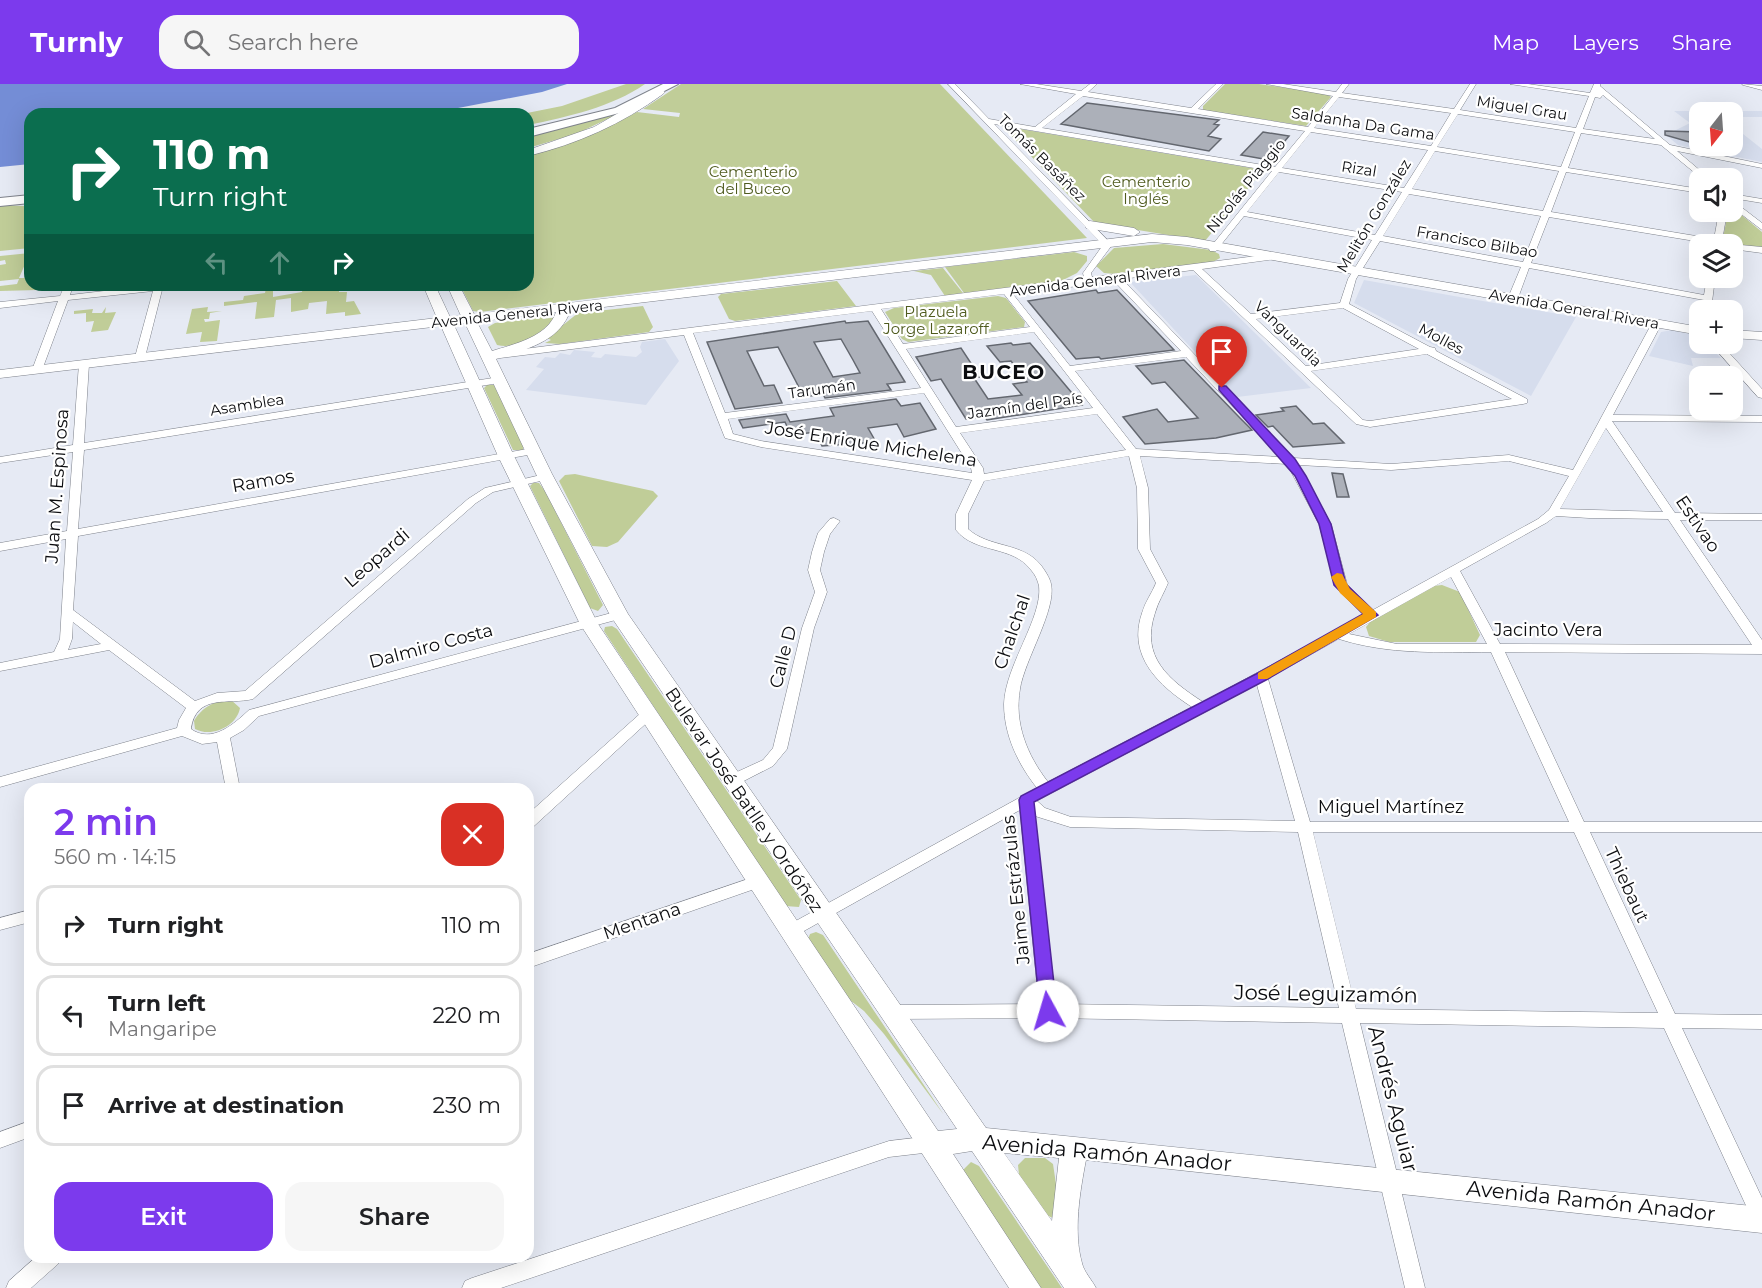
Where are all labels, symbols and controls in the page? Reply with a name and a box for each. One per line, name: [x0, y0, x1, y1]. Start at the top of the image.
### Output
search box: [159, 15, 579, 69]
text: Turnly: [30, 25, 123, 59]
icon: search: [180, 26, 213, 59]
text: Search here: [228, 29, 359, 56]
text: Map: [1492, 30, 1539, 55]
text: Layers: [1572, 30, 1639, 55]
text: Share: [1672, 30, 1732, 55]
street label: Miguel Grau: [1475, 91, 1569, 124]
north arrow: [1689, 102, 1743, 156]
map controls: [1689, 102, 1743, 420]
street label: Saldanha Da Gama: [1290, 103, 1436, 144]
street label: Tomás Basáñez: [995, 110, 1090, 206]
text: 110 m: [153, 128, 270, 180]
icon: right: [54, 132, 132, 210]
street label: Nicolás Piaggio: [1202, 135, 1289, 237]
street label: Melitón González: [1332, 155, 1415, 276]
street label: Rizal: [1340, 156, 1378, 181]
park label: Cementerio del Buceo: [709, 162, 797, 198]
button: sound: [1689, 168, 1743, 222]
park label: Cementerio Inglés: [1102, 172, 1190, 208]
text: Turn right: [153, 180, 288, 213]
street label: Francisco Bilbao: [1415, 221, 1539, 262]
button: layers: [1689, 234, 1743, 288]
icon: left: [200, 246, 233, 279]
icon: ahead: [263, 246, 296, 279]
icon: right: [326, 246, 359, 279]
street label: Avenida General Rivera: [1008, 261, 1182, 300]
street label: Avenida General Rivera: [1487, 284, 1661, 333]
street label: Avenida General Rivera: [430, 295, 604, 332]
street label: Vanguardia: [1251, 297, 1326, 371]
button: +: [1689, 300, 1743, 354]
park label: Plazuela Jorge Lazaroff: [882, 302, 990, 338]
street label: Molles: [1416, 319, 1467, 358]
pin: [1196, 326, 1247, 388]
icon: arrive: [1205, 335, 1238, 368]
district label: BUCEO: [962, 360, 1046, 384]
button: −: [1689, 366, 1743, 420]
street label: Tarumán: [787, 374, 857, 403]
street label: Jazmín del País: [965, 388, 1084, 423]
street label: Asamblea: [209, 389, 285, 420]
street label: Juan M. Espinosa: [41, 408, 73, 565]
street label: José Enrique Michelena: [762, 416, 979, 472]
street label: Ramos: [230, 465, 296, 497]
street label: Estivao: [1671, 491, 1725, 557]
street label: Leopardi: [340, 524, 414, 592]
street label: Chalchal: [989, 592, 1035, 672]
street label: Dalmiro Costa: [367, 619, 495, 673]
street label: Jacinto Vera: [1492, 619, 1603, 641]
street label: Calle D: [765, 624, 801, 690]
street label: Bulevar José Batlle y Ordóñez: [660, 683, 828, 917]
street label: Miguel Martínez: [1318, 796, 1464, 818]
text: 2 min: [54, 800, 158, 844]
button: close: [441, 803, 504, 866]
street label: Jaime Estrázulas: [997, 814, 1035, 967]
street label: Thiebaut: [1600, 844, 1654, 926]
text: 560 m · 14:15: [54, 845, 176, 869]
street label: Mentana: [600, 897, 684, 945]
icon: right: [57, 909, 90, 942]
text: Turn right: [108, 912, 223, 939]
text: 110 m: [441, 912, 501, 939]
position arrow: [1016, 979, 1080, 1043]
street label: José Leguizamón: [1233, 979, 1418, 1008]
text: Turn left: [108, 990, 206, 1017]
icon: left: [57, 999, 90, 1032]
text: 220 m: [432, 1002, 501, 1029]
text: Mangaripe: [108, 1017, 217, 1041]
street label: Andrés Aguiar: [1363, 1023, 1424, 1175]
icon: arrive: [57, 1089, 90, 1122]
text: Arrive at destination: [108, 1092, 344, 1119]
text: 230 m: [432, 1092, 501, 1119]
street label: Avenida Ramón Anador: [981, 1129, 1233, 1176]
street label: Avenida Ramón Anador: [1465, 1175, 1717, 1226]
button: Exit: [54, 1182, 273, 1251]
button: Share: [285, 1182, 504, 1251]

